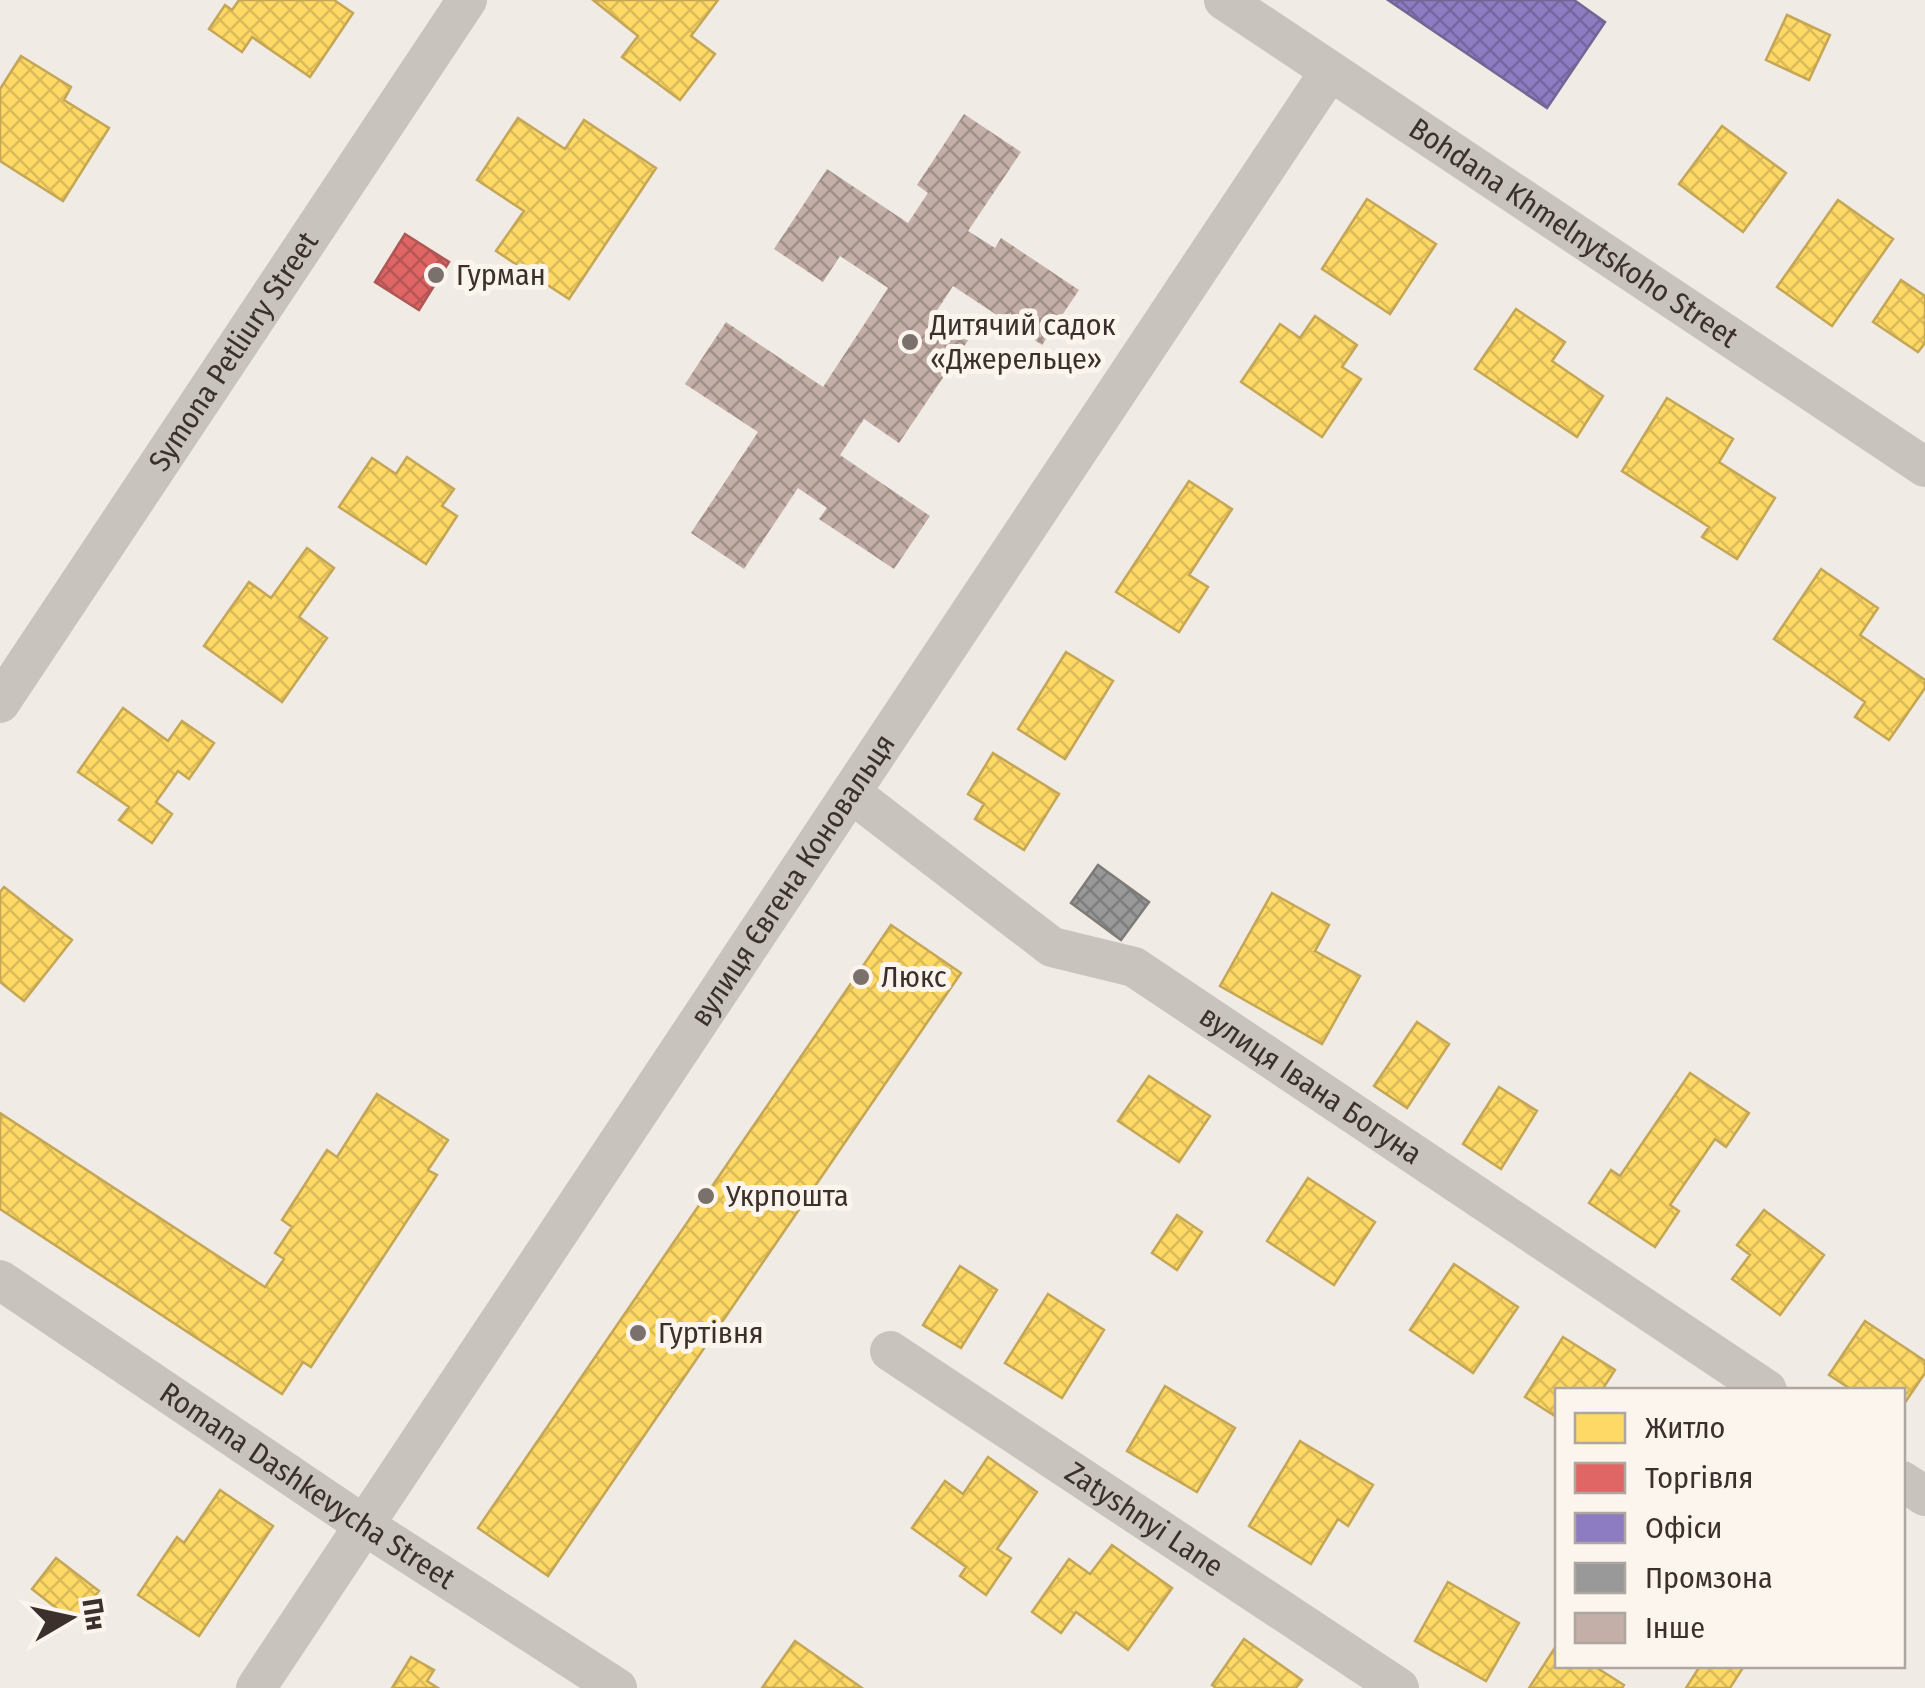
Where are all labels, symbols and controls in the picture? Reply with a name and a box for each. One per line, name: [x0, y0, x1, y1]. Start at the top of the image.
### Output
street label: Bohdana Khmelnytskoho Street: [1402, 110, 1745, 355]
street label: Symona Petliury Street: [141, 225, 326, 478]
place label: Гурман: [456, 257, 546, 293]
marker: Гурман: [425, 264, 447, 286]
place label: Дитячий садок «Джерельце»: [929, 307, 1116, 377]
marker: Дитячий садок «Джерельце»: [899, 331, 921, 353]
street label: вулиця Євгена Коновальця: [683, 727, 903, 1033]
place label: Люкс: [881, 959, 947, 995]
marker: Люкс: [850, 966, 872, 988]
street label: вулиця Івана Богуна: [1193, 998, 1428, 1172]
place label: Укрпошта: [725, 1178, 849, 1214]
marker: Укрпошта: [695, 1185, 717, 1207]
place label: Гуртівня: [658, 1315, 764, 1351]
marker: Гуртівня: [627, 1322, 649, 1344]
street label: Romana Dashkevycha Street: [153, 1375, 462, 1597]
legend: [1555, 1388, 1905, 1668]
text: Житло: [1645, 1410, 1725, 1446]
street label: Zatyshnyi Lane: [1058, 1454, 1230, 1585]
text: Торгівля: [1645, 1460, 1753, 1496]
text: Офіси: [1645, 1510, 1722, 1546]
text: Промзона: [1645, 1560, 1773, 1596]
north arrow: [20, 1568, 120, 1668]
text: Пн: [75, 1596, 113, 1632]
text: Інше: [1645, 1610, 1705, 1646]

